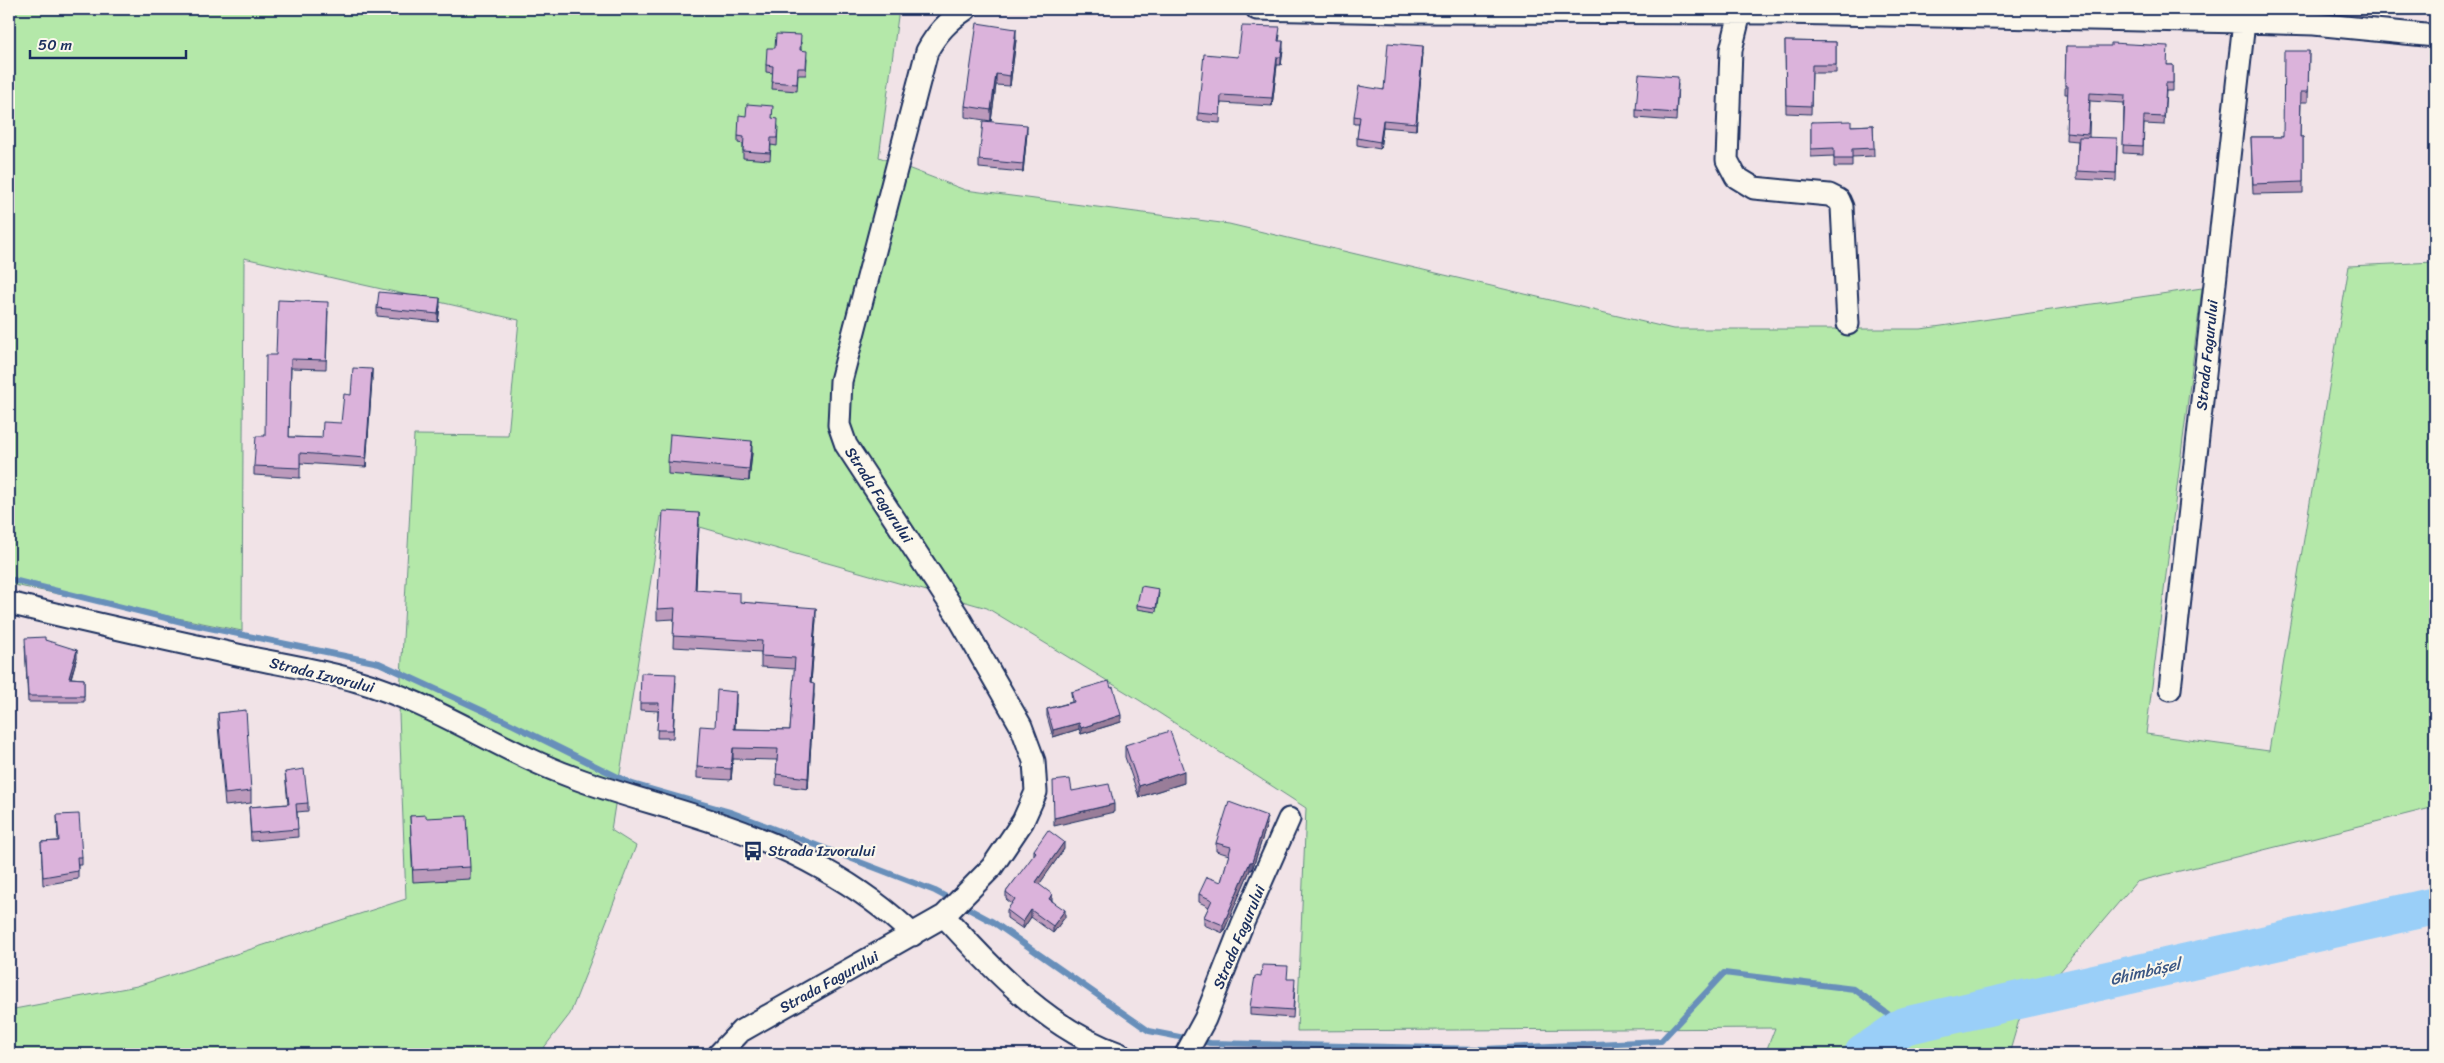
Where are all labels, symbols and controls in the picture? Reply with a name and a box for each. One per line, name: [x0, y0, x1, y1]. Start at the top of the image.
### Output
scale bar: [30, 28, 186, 60]
text: 50 m: [38, 32, 73, 58]
street label: Strada Fagurului: [2188, 298, 2226, 412]
street label: Strada Fagurului: [838, 441, 921, 549]
street label: Strada Izvorului: [267, 649, 378, 701]
place label: Strada Izvorului: [768, 838, 876, 864]
bus stop icon: Strada Izvorului: [742, 840, 764, 862]
street label: Strada Fagurului: [1205, 880, 1273, 993]
street label: Strada Fagurului: [774, 943, 885, 1020]
water label: Ghimbășel: [2107, 949, 2187, 994]

